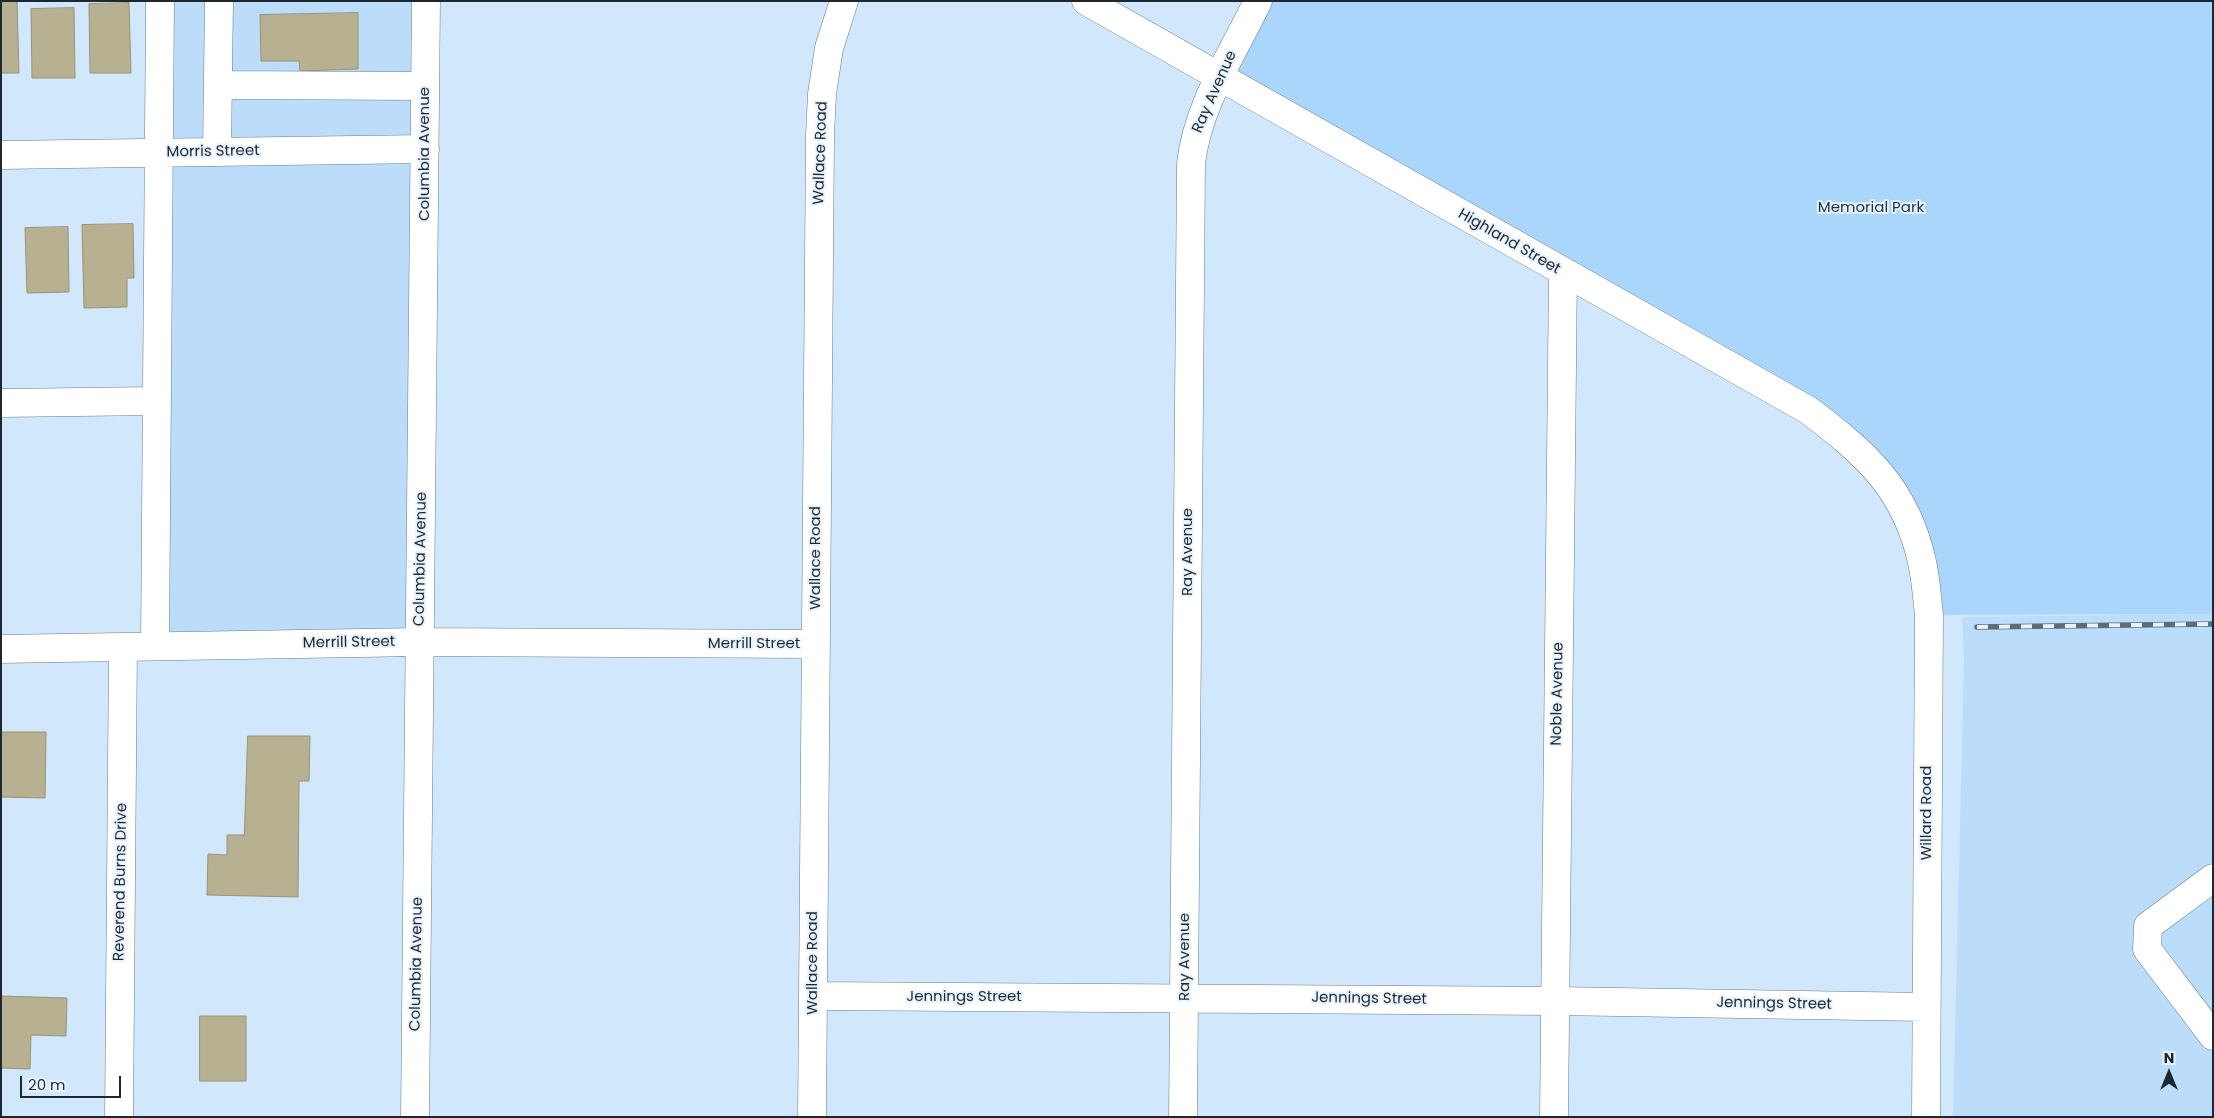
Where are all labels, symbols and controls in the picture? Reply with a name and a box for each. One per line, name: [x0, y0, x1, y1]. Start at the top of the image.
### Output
street label: Ray Avenue: [1189, 48, 1241, 136]
street label: Columbia Avenue: [416, 87, 434, 221]
street label: Wallace Road: [810, 101, 832, 205]
street label: Morris Street: [166, 142, 260, 162]
park label: Memorial Park: [1818, 199, 1924, 217]
street label: Highland Street: [1455, 205, 1563, 279]
street label: Columbia Avenue: [411, 492, 431, 626]
street label: Wallace Road: [807, 506, 825, 610]
street label: Ray Avenue: [1179, 508, 1197, 596]
street label: Merrill Street: [303, 633, 395, 653]
street label: Merrill Street: [708, 635, 800, 653]
street label: Noble Avenue: [1548, 642, 1568, 746]
street label: Willard Road: [1918, 766, 1936, 860]
street label: Reverend Burns Drive: [111, 803, 131, 961]
street label: Columbia Avenue: [407, 897, 427, 1031]
street label: Wallace Road: [804, 911, 822, 1015]
street label: Ray Avenue: [1176, 913, 1194, 1001]
street label: Jennings Street: [906, 988, 1022, 1006]
street label: Jennings Street: [1311, 989, 1427, 1009]
street label: Jennings Street: [1716, 994, 1832, 1014]
north arrow: [2144, 1048, 2194, 1098]
text: N: [2164, 1048, 2174, 1068]
scale bar: [22, 1066, 124, 1098]
text: 20 m: [28, 1074, 66, 1095]

